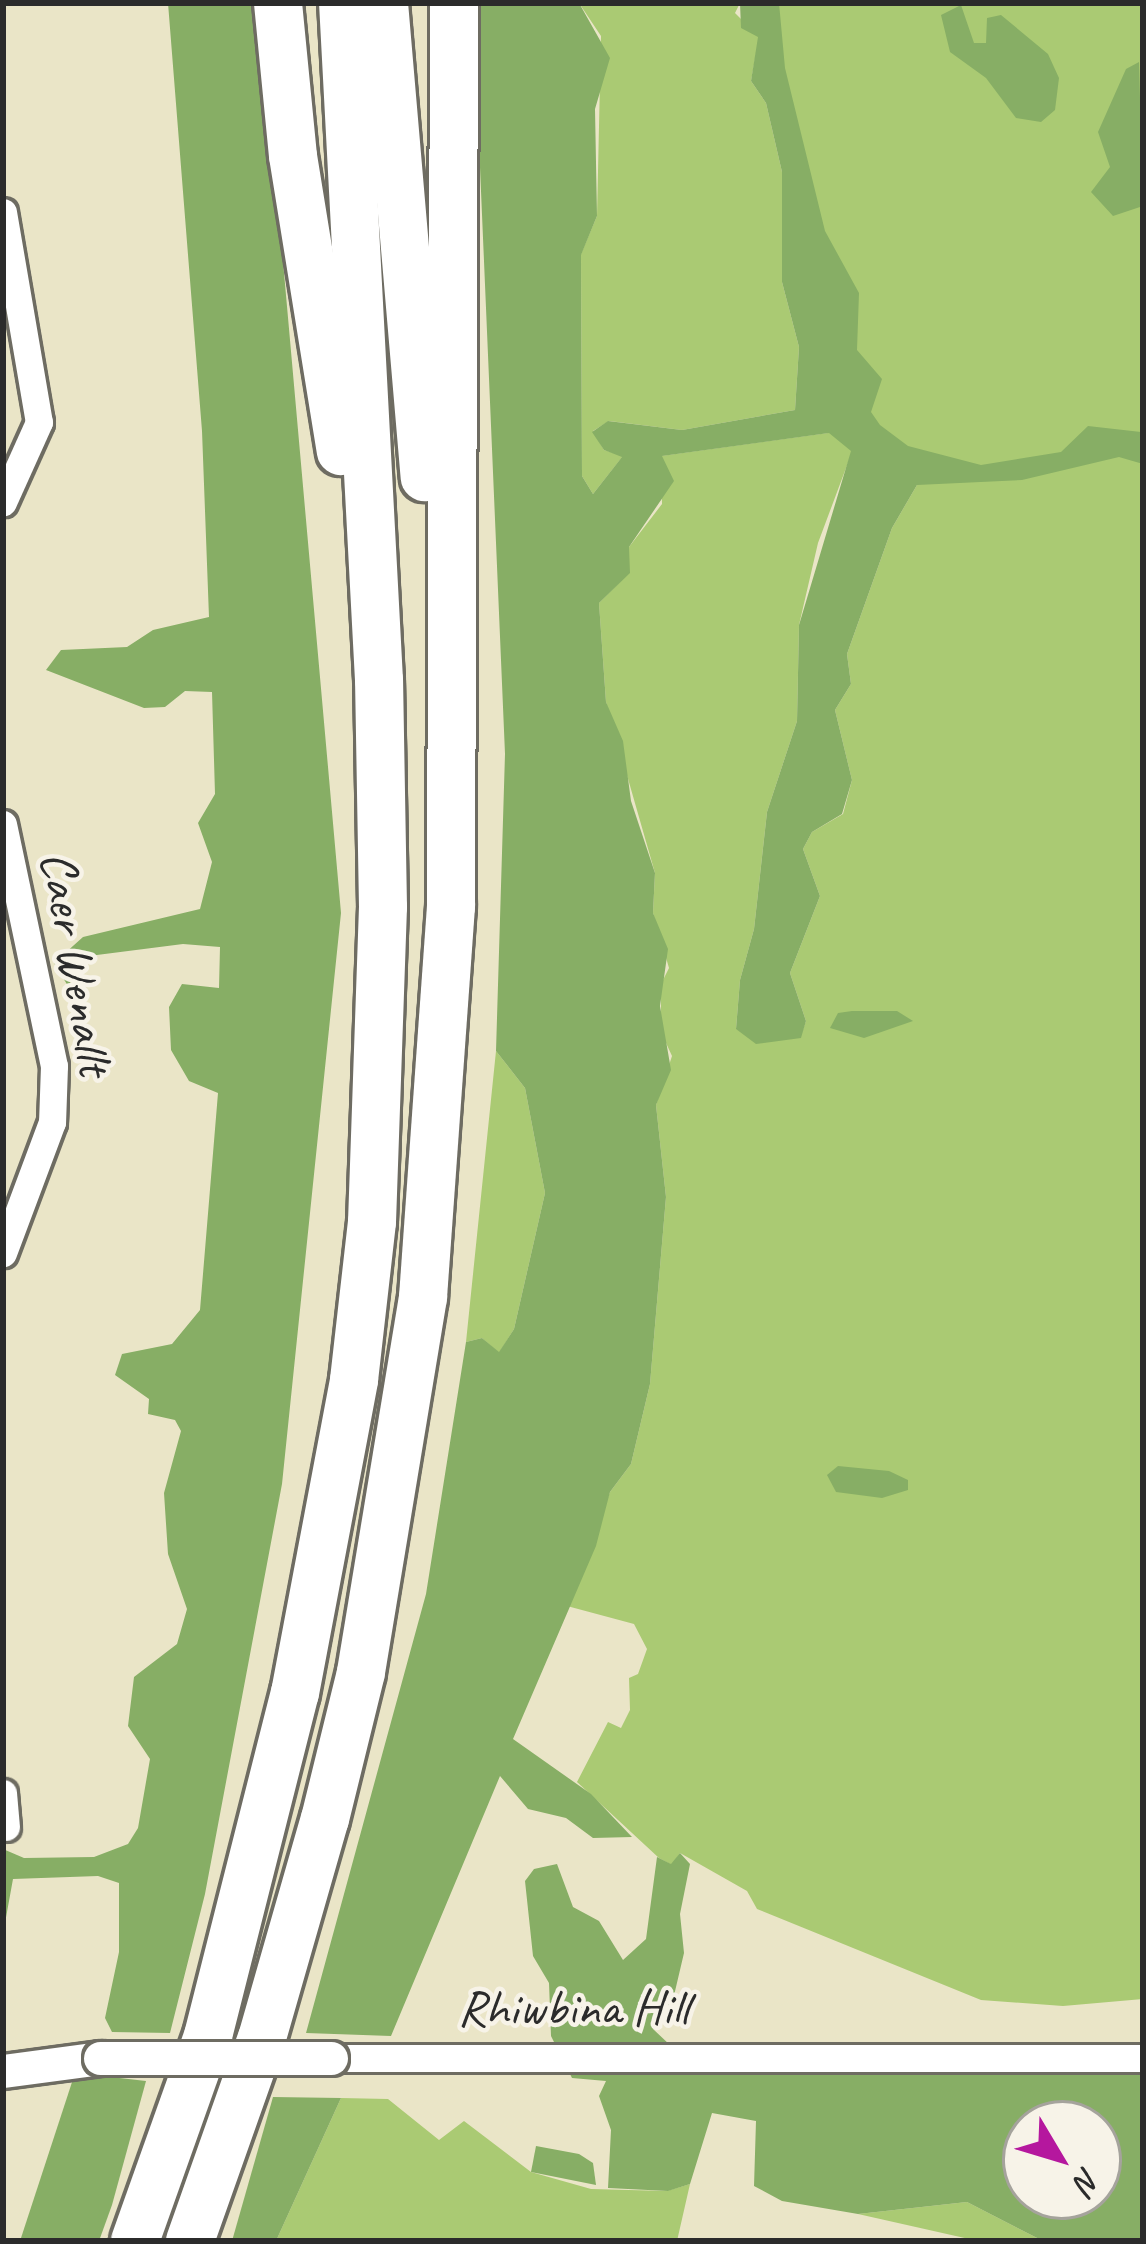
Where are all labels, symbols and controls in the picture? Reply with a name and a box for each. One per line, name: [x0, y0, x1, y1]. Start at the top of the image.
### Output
street label: Caer Wenallt: [27, 847, 127, 1079]
street label: Rhiwbina Hill: [458, 1976, 688, 2038]
north arrow: [1002, 2100, 1122, 2220]
text: N: [1065, 2159, 1111, 2201]

